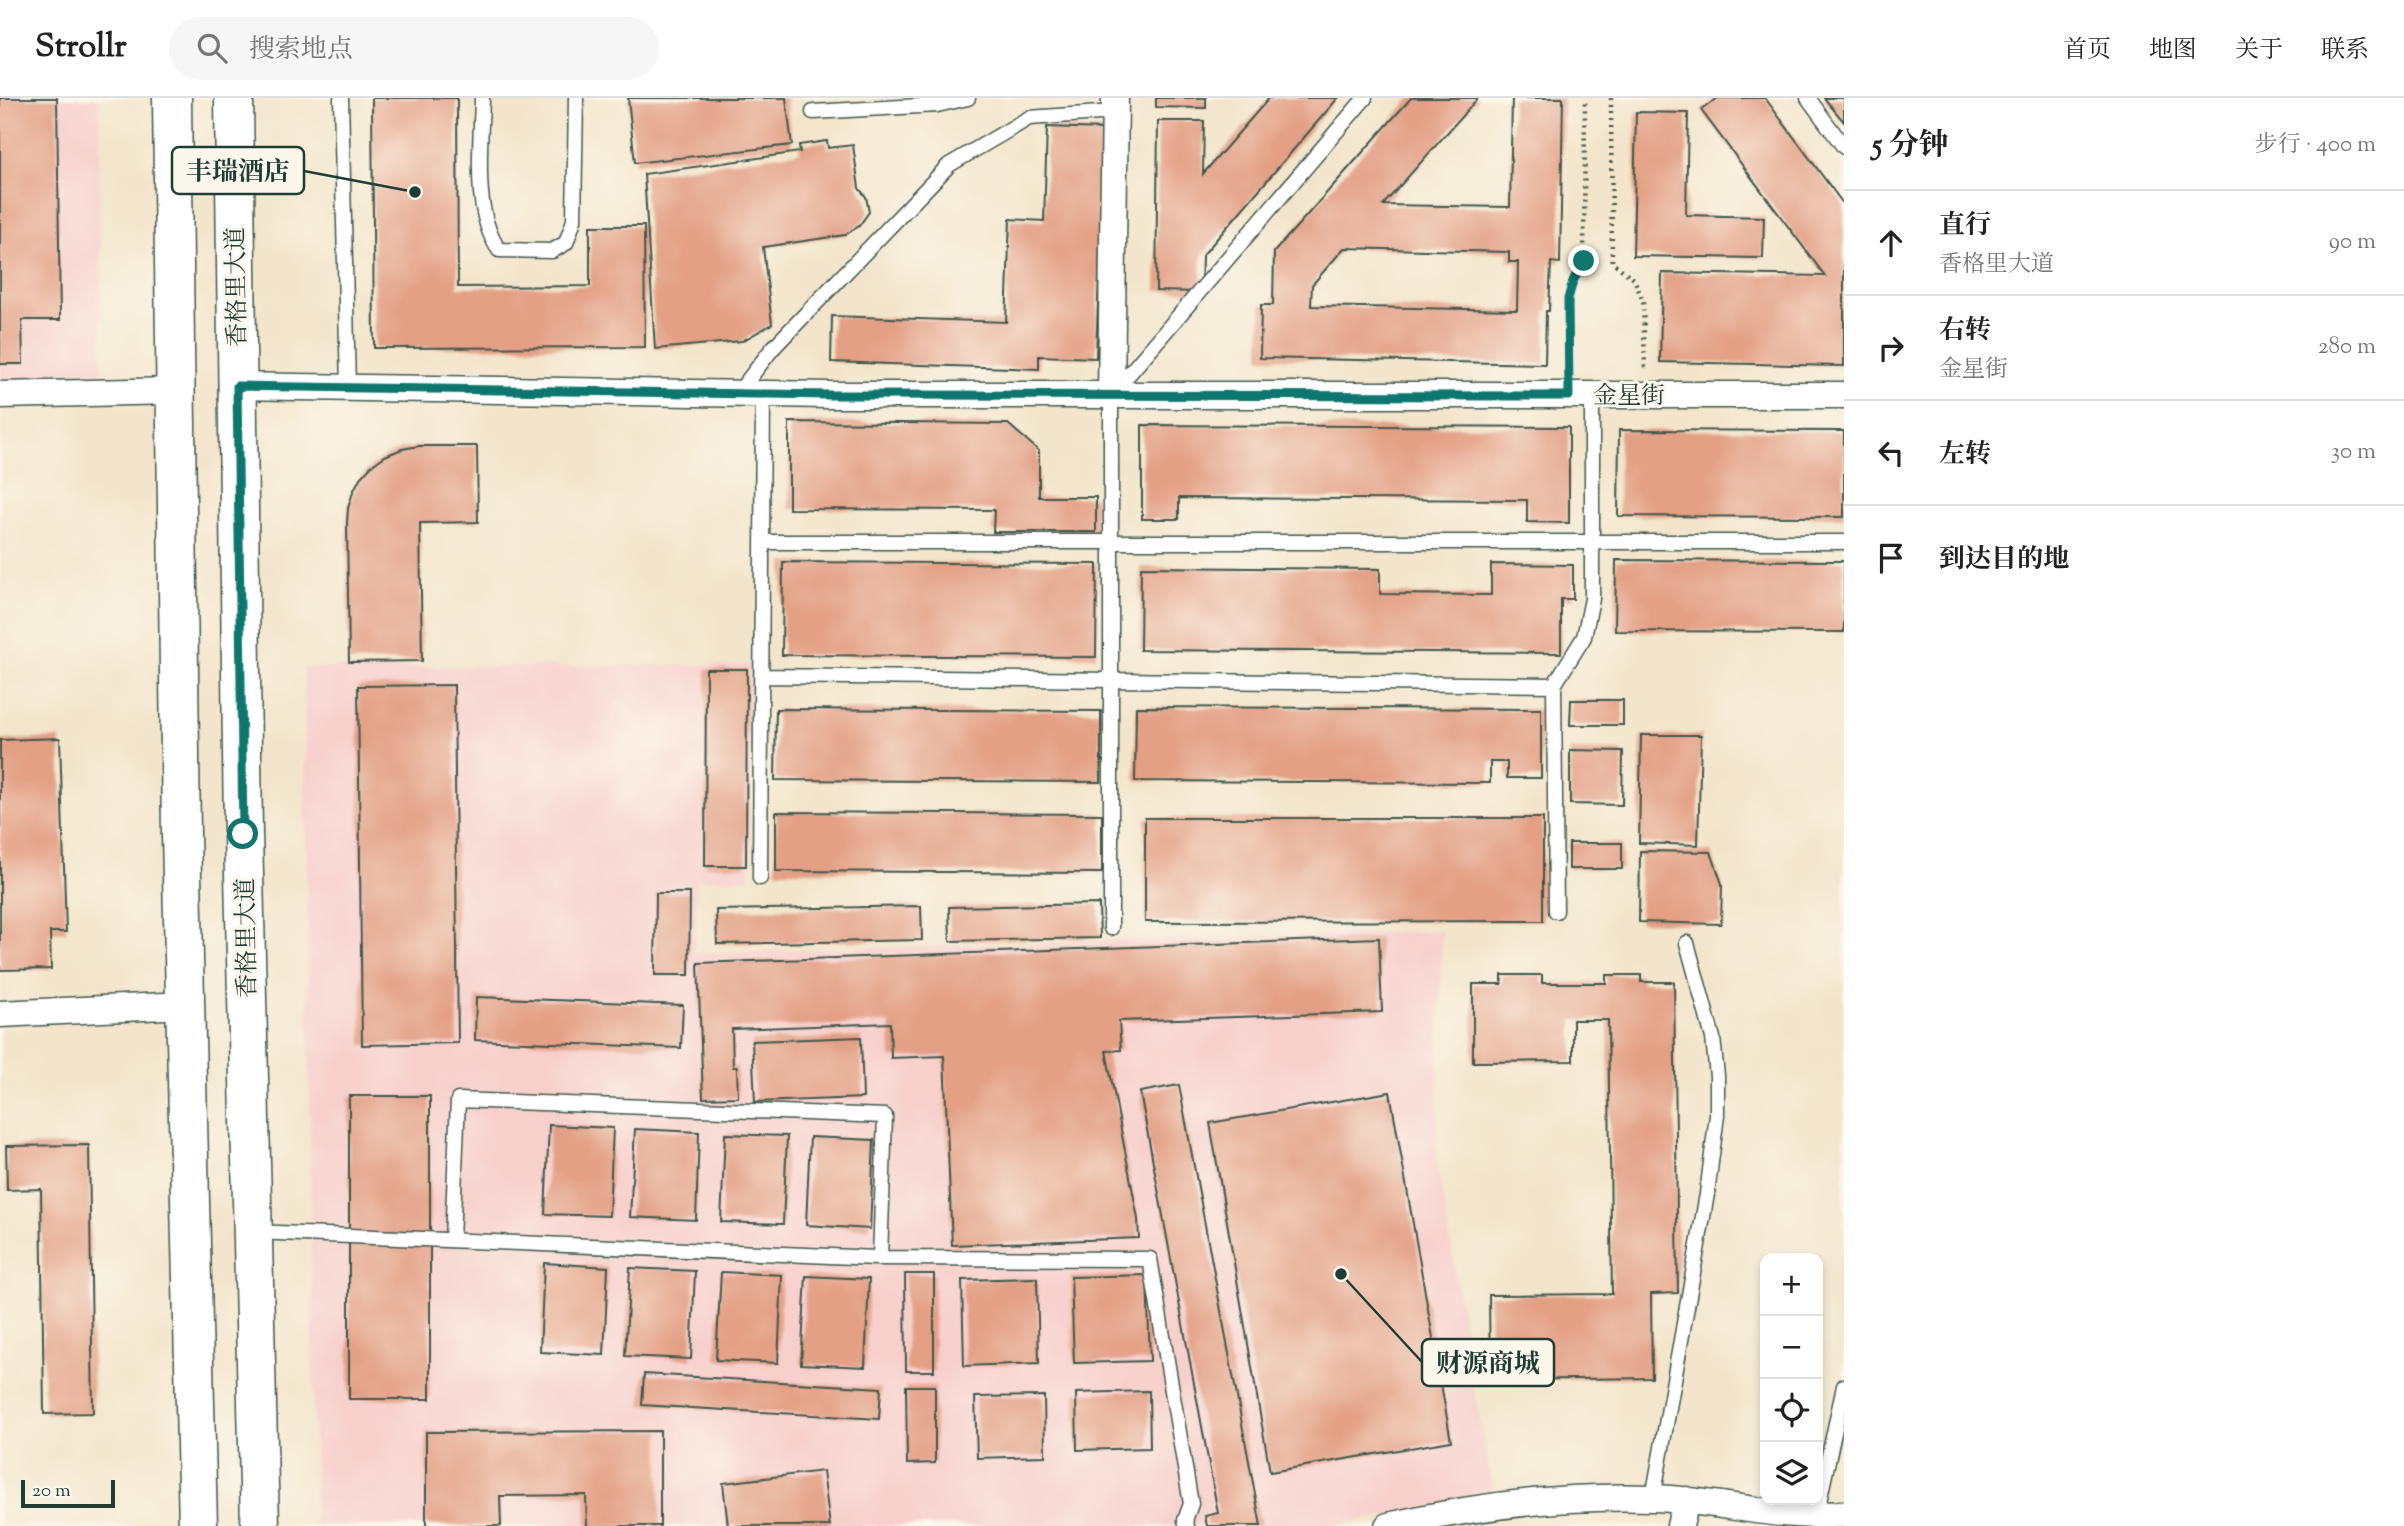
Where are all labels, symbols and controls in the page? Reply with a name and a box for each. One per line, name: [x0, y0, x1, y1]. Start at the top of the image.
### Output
search box: [169, 17, 659, 80]
text: Strollr: [35, 24, 127, 72]
icon: search: [193, 29, 231, 67]
text: 搜索地点: [249, 32, 353, 69]
text: 首页: [2063, 34, 2111, 68]
text: 地图: [2149, 34, 2197, 68]
text: 关于: [2235, 34, 2283, 68]
text: 联系: [2321, 34, 2369, 68]
text: 5 分钟: [1872, 125, 1949, 168]
text: 步行 · 400 m: [2255, 129, 2376, 162]
callout: 丰瑞酒店: [172, 147, 304, 194]
text: 丰瑞酒店: [186, 155, 290, 192]
text: 直行: [1939, 208, 1991, 245]
icon: ahead: [1872, 224, 1910, 262]
text: 90 m: [2329, 226, 2376, 259]
street label: 香格里大道: [220, 227, 256, 347]
route end: [1568, 245, 1599, 276]
text: 香格里大道: [1939, 249, 2054, 282]
text: 右转: [1939, 313, 1991, 350]
icon: right: [1872, 329, 1910, 367]
text: 280 m: [2318, 331, 2376, 364]
text: 金星街: [1939, 354, 2008, 387]
street label: 金星街: [1593, 380, 1665, 414]
icon: left: [1872, 434, 1910, 472]
text: 30 m: [2331, 436, 2376, 469]
text: 左转: [1939, 437, 1991, 474]
icon: arrive: [1872, 539, 1910, 577]
text: 到达目的地: [1939, 542, 2069, 579]
route start: [227, 818, 258, 849]
street label: 香格里大道: [230, 878, 266, 998]
map controls: [1760, 1253, 1823, 1505]
button: +: [1760, 1253, 1823, 1316]
button: −: [1760, 1316, 1823, 1379]
callout: 财源商城: [1422, 1339, 1554, 1386]
text: 财源商城: [1436, 1347, 1540, 1384]
button: locate: [1760, 1379, 1823, 1442]
button: layers: [1760, 1442, 1823, 1505]
scale bar: [21, 1477, 116, 1509]
text: 20 m: [32, 1478, 71, 1505]

